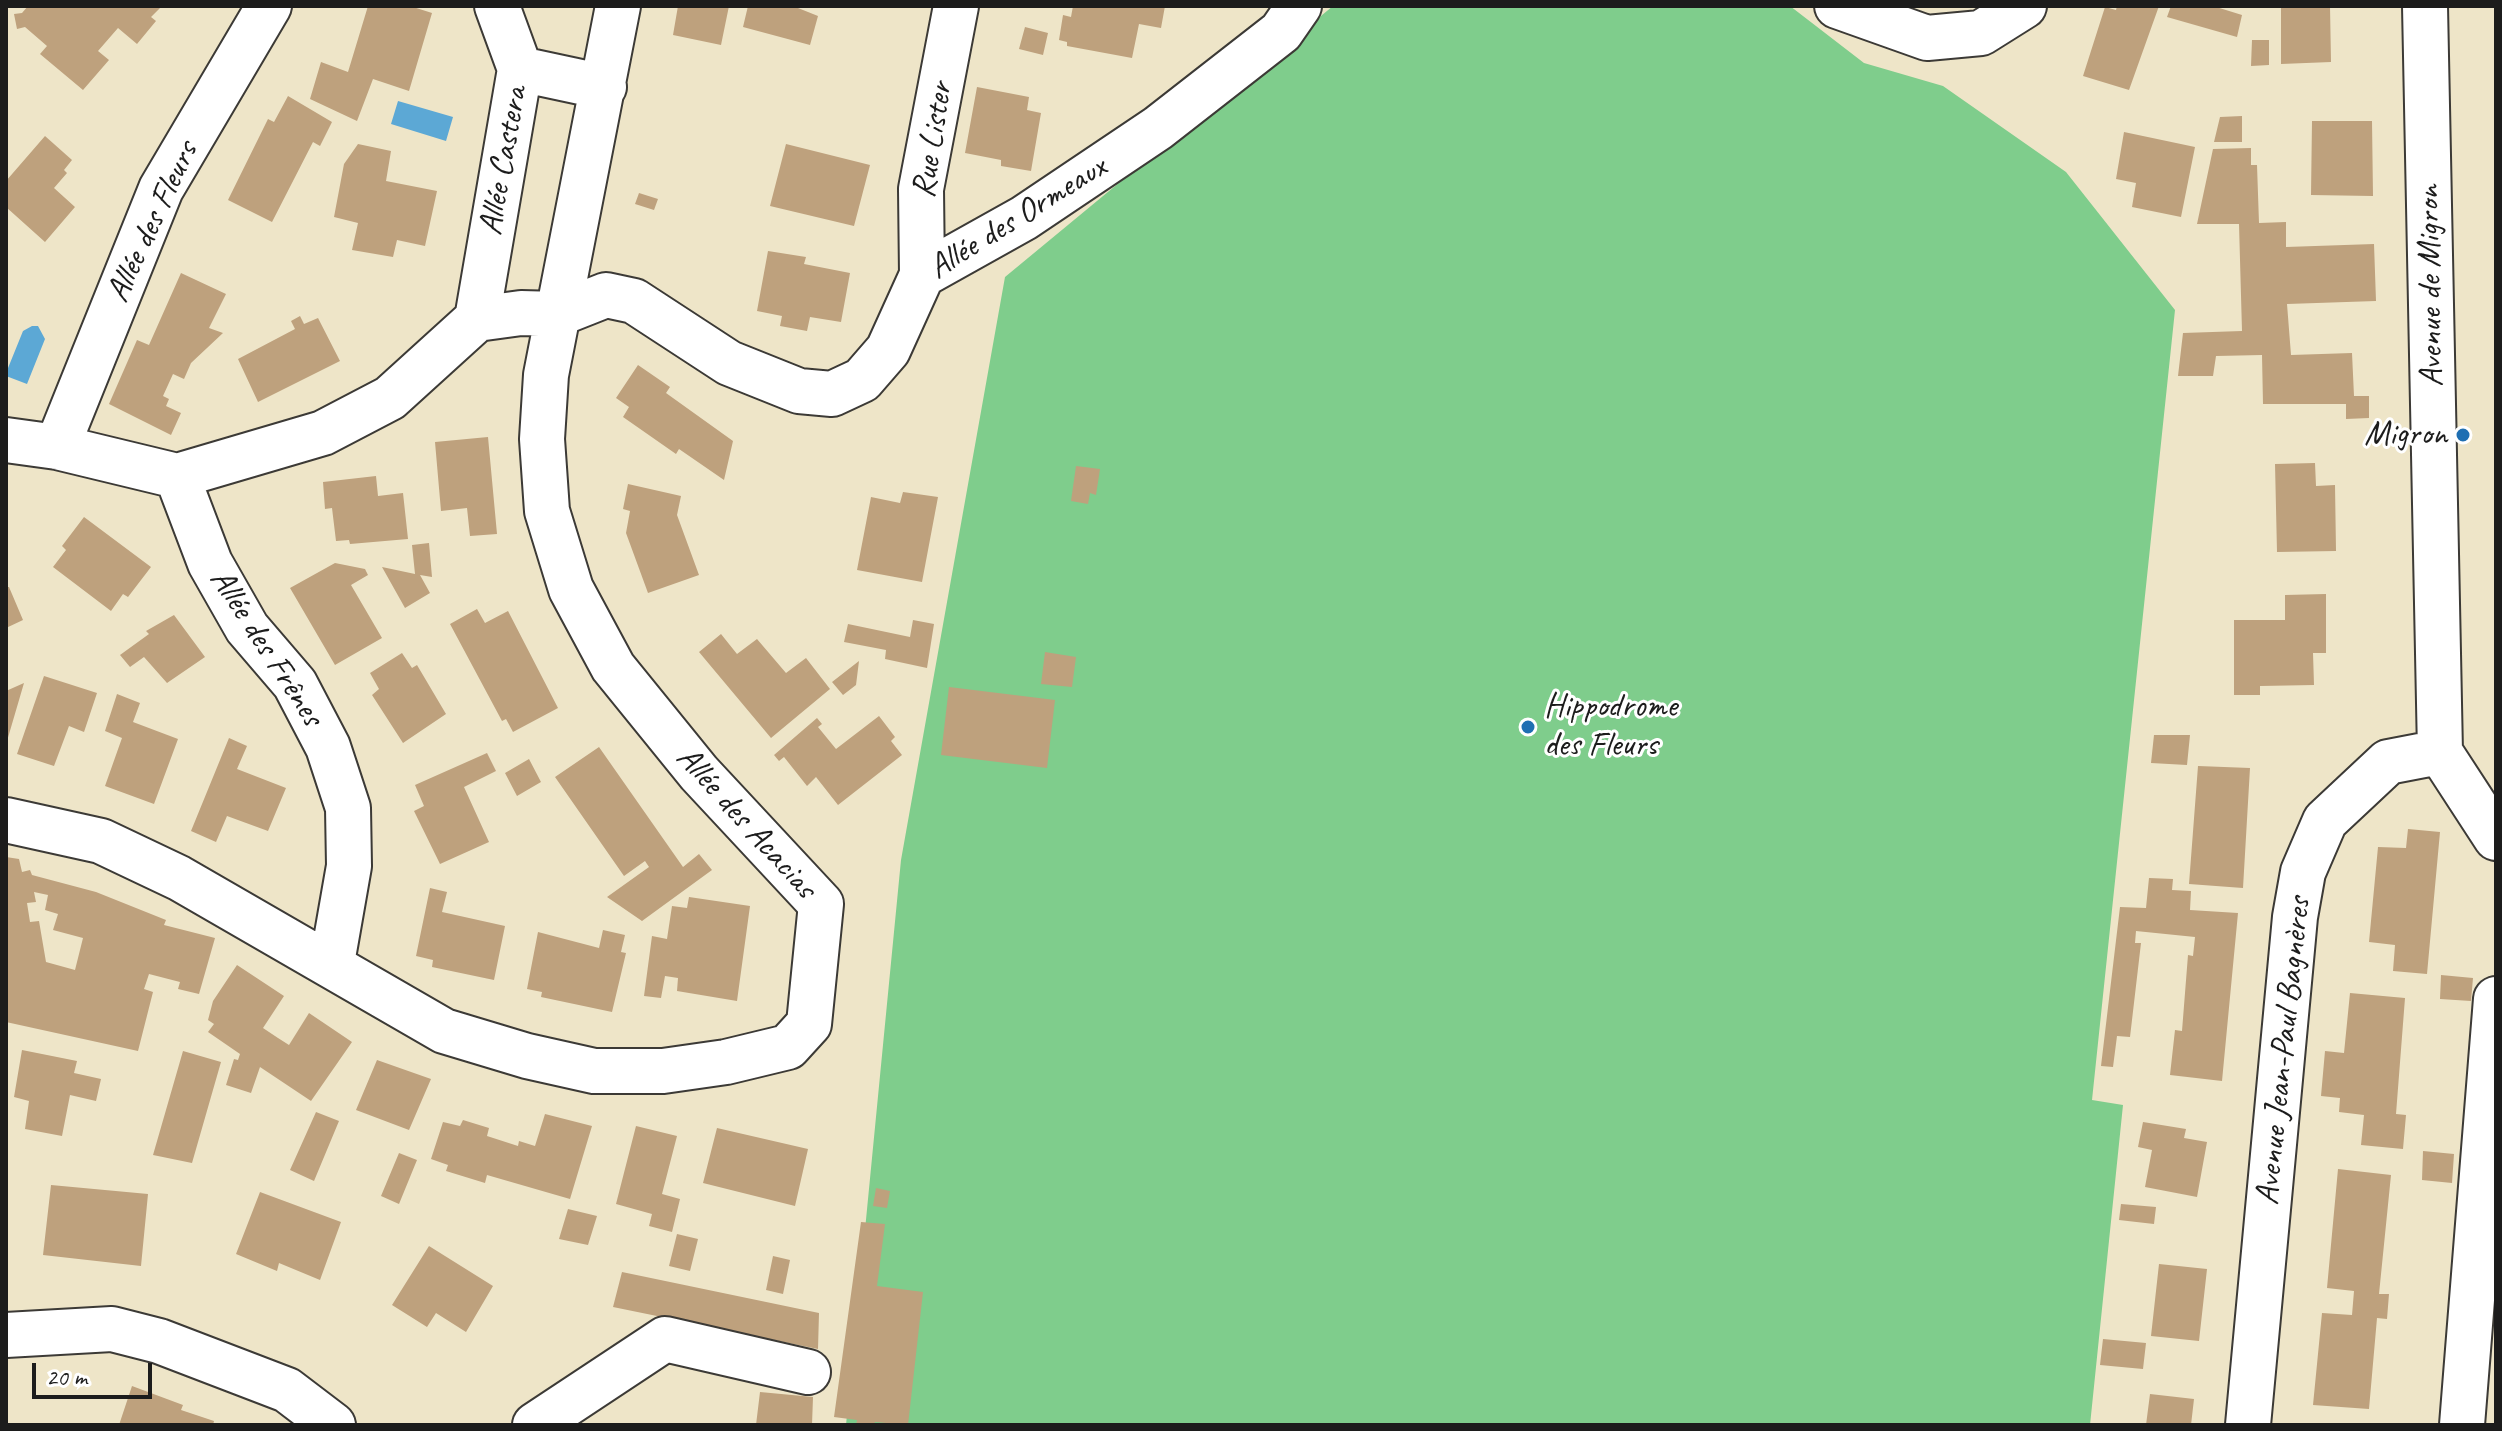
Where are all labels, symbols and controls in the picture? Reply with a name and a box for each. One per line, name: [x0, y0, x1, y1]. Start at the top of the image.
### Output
street label: Rue Lister: [904, 79, 962, 201]
street label: Allée Castera: [471, 84, 537, 238]
street label: Allée des Fleurs: [98, 135, 208, 309]
street label: Allée des Ormeaux: [922, 147, 1114, 289]
street label: Avenue de Migron: [2409, 185, 2453, 387]
place label: Migron: [2364, 415, 2447, 455]
marker: Migron: [2454, 426, 2472, 444]
street label: Allée des Frênes: [200, 562, 332, 734]
place label: Hippodrome des Fleurs: [1544, 687, 1677, 766]
marker: Hippodrome des Fleurs: [1519, 718, 1537, 736]
street label: Allée des Acacias: [667, 738, 825, 908]
street label: Avenue Jean-Paul Bagnères: [2248, 895, 2320, 1207]
scale bar: [36, 1347, 156, 1397]
text: 20 m: [46, 1362, 87, 1392]

